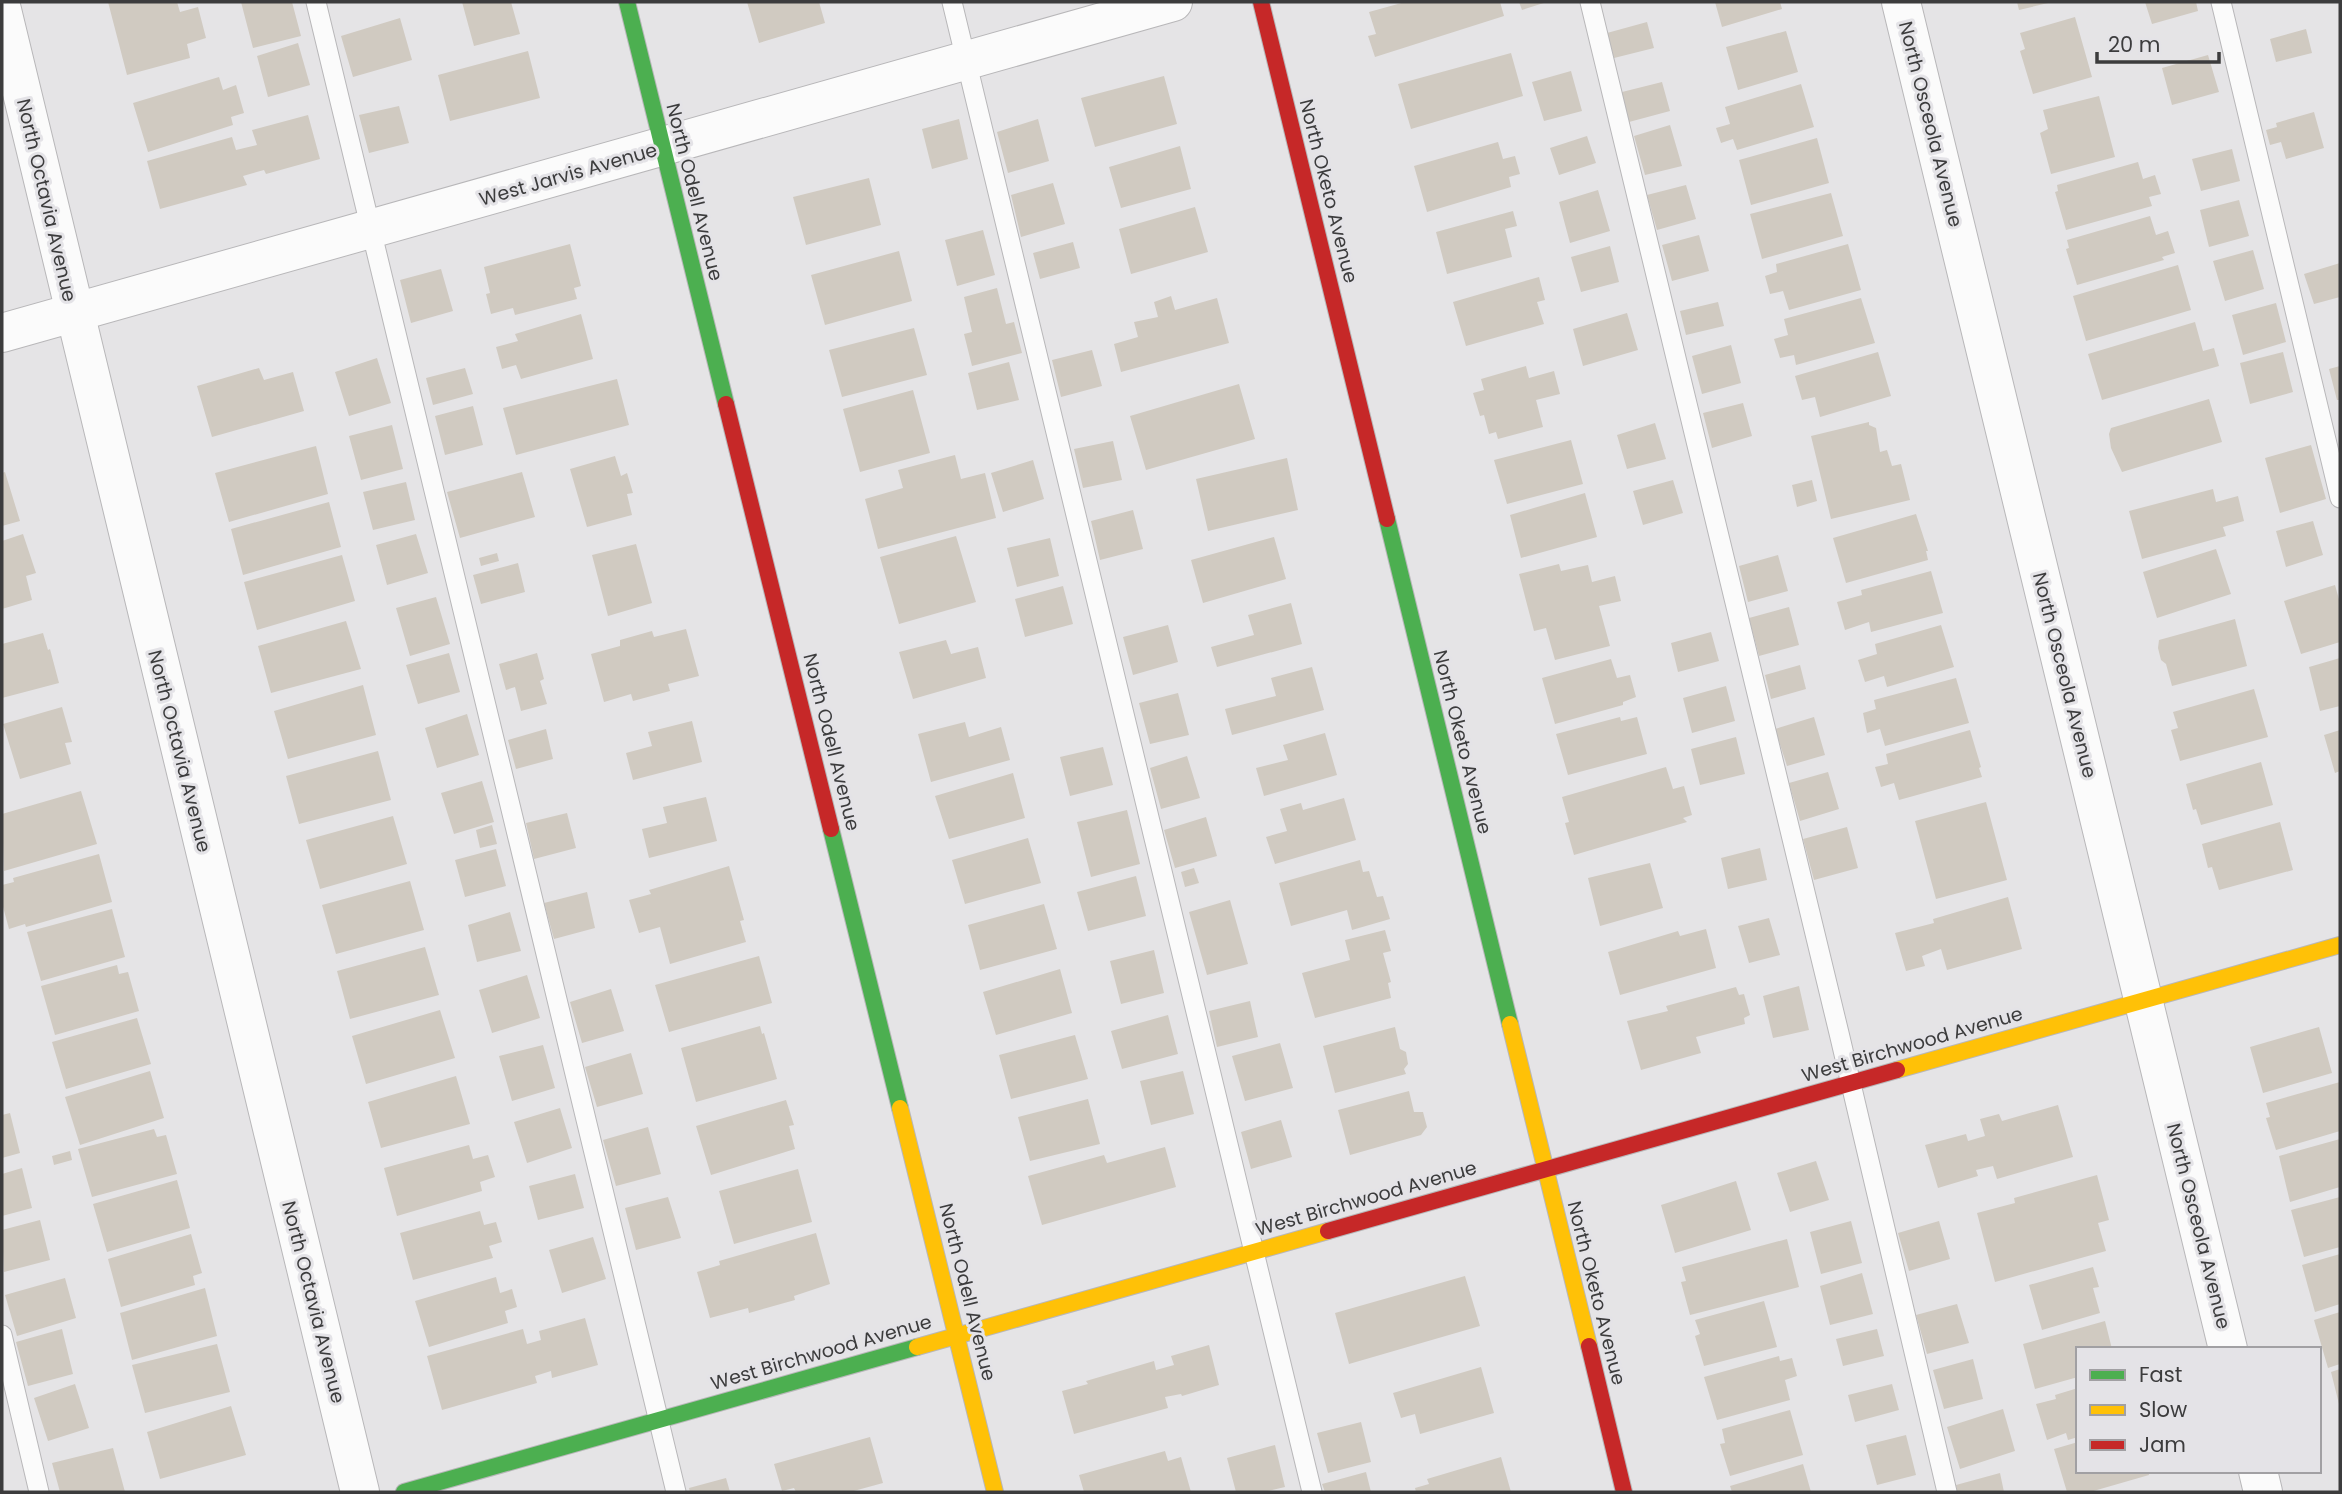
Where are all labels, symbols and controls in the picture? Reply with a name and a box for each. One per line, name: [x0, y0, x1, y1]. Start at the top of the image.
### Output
street label: North Osceola Avenue: [1892, 18, 1969, 230]
scale bar: [2097, 21, 2220, 65]
text: 20 m: [2108, 30, 2161, 59]
street label: North Octavia Avenue: [10, 96, 83, 304]
street label: North Oketo Avenue: [1293, 96, 1364, 286]
street label: North Odell Avenue: [659, 101, 730, 284]
street label: West Jarvis Avenue: [476, 136, 660, 213]
street label: North Osceola Avenue: [2026, 569, 2103, 781]
street label: North Octavia Avenue: [141, 647, 218, 855]
street label: North Oketo Avenue: [1427, 647, 1498, 837]
street label: North Odell Avenue: [796, 651, 867, 834]
street label: West Birchwood Avenue: [1799, 1000, 2026, 1089]
street label: North Osceola Avenue: [2160, 1120, 2237, 1332]
street label: West Birchwood Avenue: [1253, 1154, 1480, 1243]
street label: North Octavia Avenue: [275, 1198, 352, 1406]
street label: North Oketo Avenue: [1561, 1198, 1632, 1388]
street label: North Odell Avenue: [932, 1201, 1003, 1384]
street label: West Birchwood Avenue: [708, 1308, 935, 1397]
legend: [2076, 1347, 2321, 1473]
text: Fast: [2139, 1360, 2182, 1389]
text: Slow: [2139, 1395, 2187, 1424]
text: Jam: [2139, 1430, 2186, 1459]

